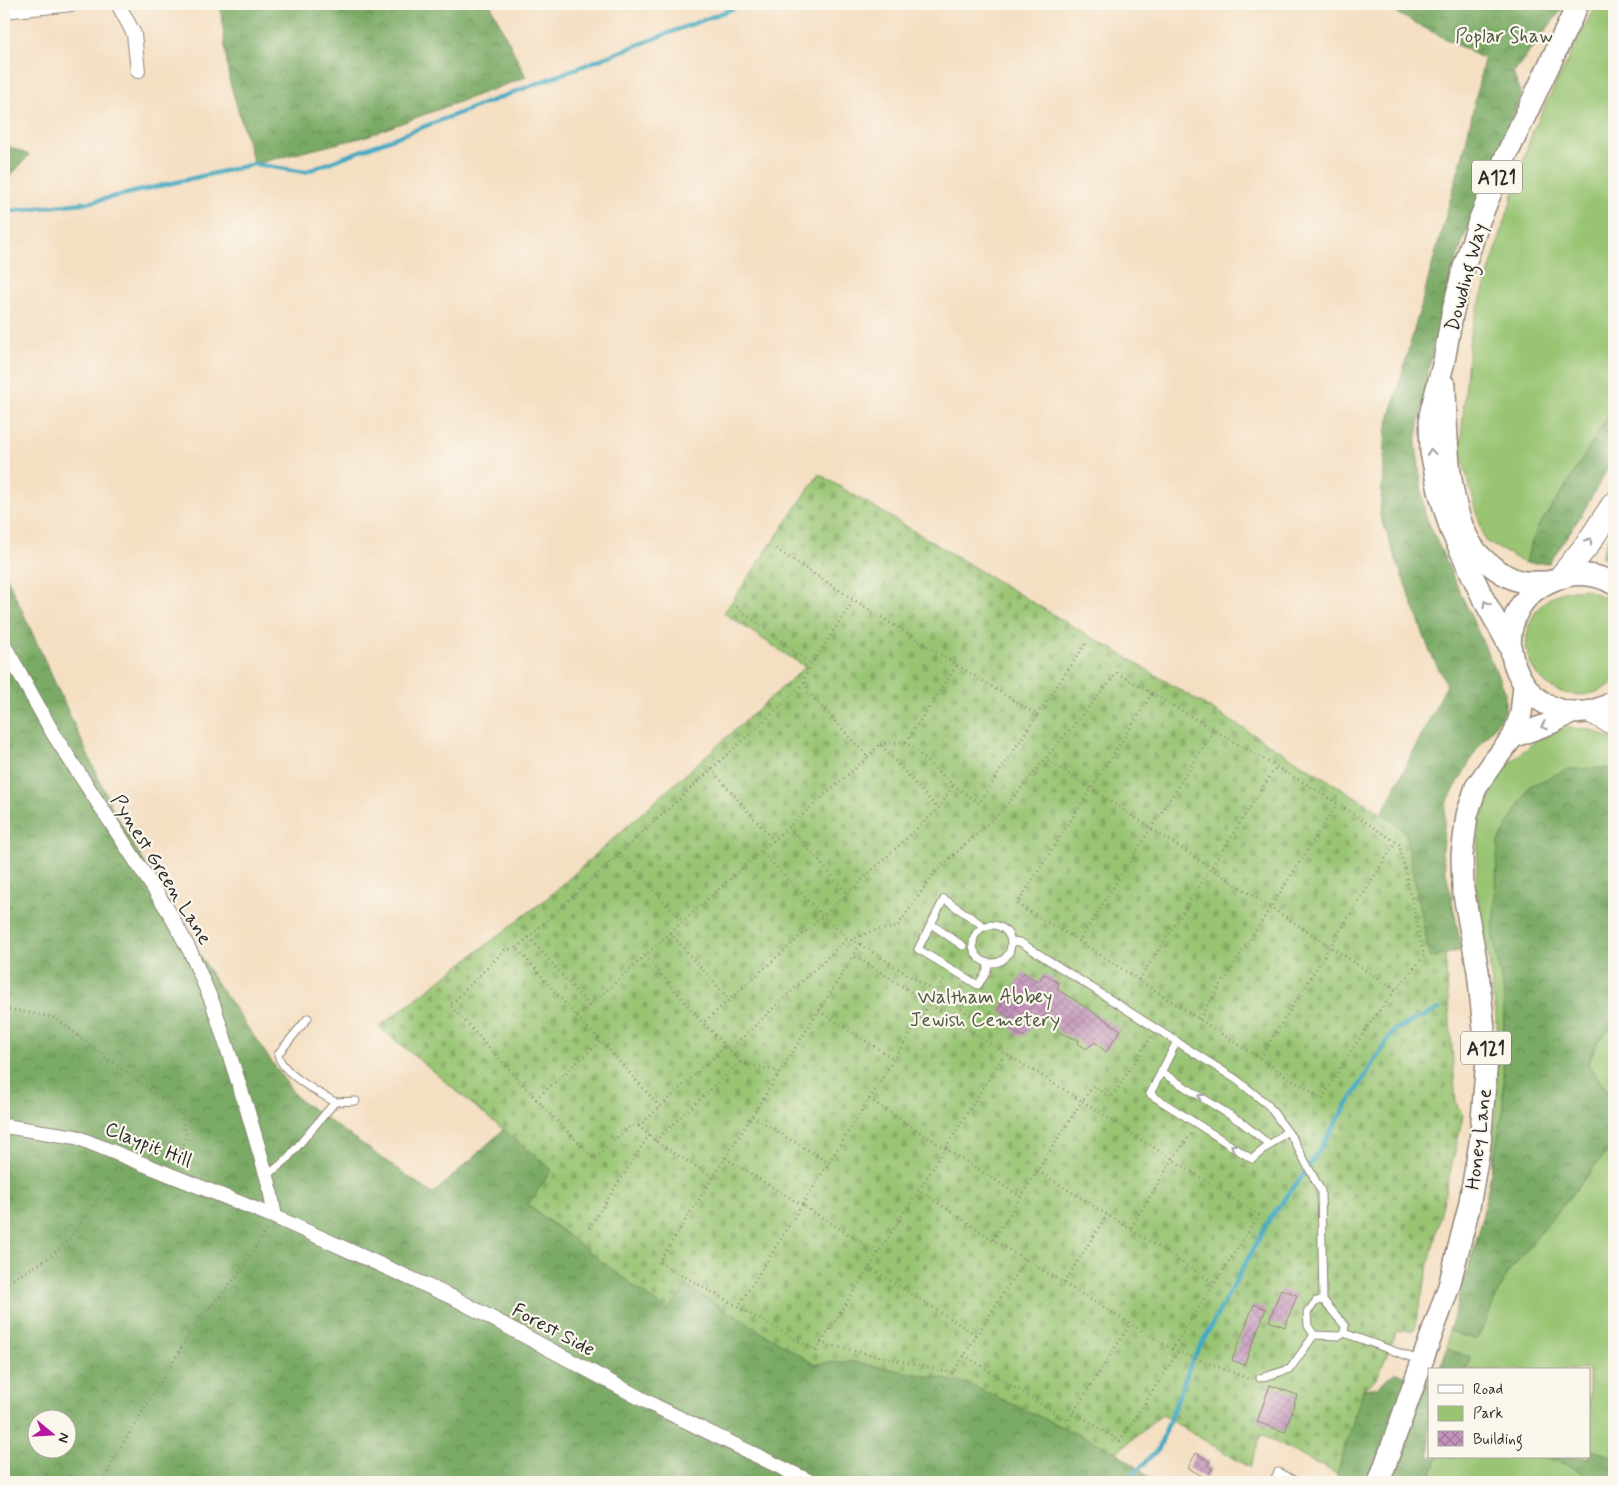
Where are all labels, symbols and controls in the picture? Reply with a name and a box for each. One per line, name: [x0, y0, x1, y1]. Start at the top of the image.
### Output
park label: Poplar Shaw: [1455, 23, 1553, 50]
road number: A121: [1472, 160, 1522, 193]
street label: Dowding Way: [1439, 220, 1496, 335]
one-way arrow: [1426, 448, 1437, 456]
one-way arrow: [1584, 538, 1592, 547]
one-way arrow: [1483, 600, 1493, 609]
one-way arrow: [1540, 720, 1549, 730]
street label: Pynest Green Lane: [104, 790, 218, 950]
park label: Waltham Abbey Jewish Cemetery: [910, 984, 1060, 1034]
road number: A121: [1461, 1032, 1511, 1064]
street label: Honey Lane: [1460, 1087, 1499, 1191]
one-way arrow: [1197, 1094, 1206, 1104]
street label: Claypit Hill: [101, 1116, 196, 1175]
one-way arrow: [1230, 1144, 1239, 1153]
street label: Forest Side: [507, 1297, 600, 1363]
legend: [1428, 1368, 1590, 1458]
text: Road: [1473, 1380, 1503, 1400]
text: Park: [1473, 1404, 1503, 1424]
north arrow: [28, 1408, 78, 1458]
text: N: [53, 1430, 73, 1445]
text: Building: [1473, 1430, 1523, 1451]

